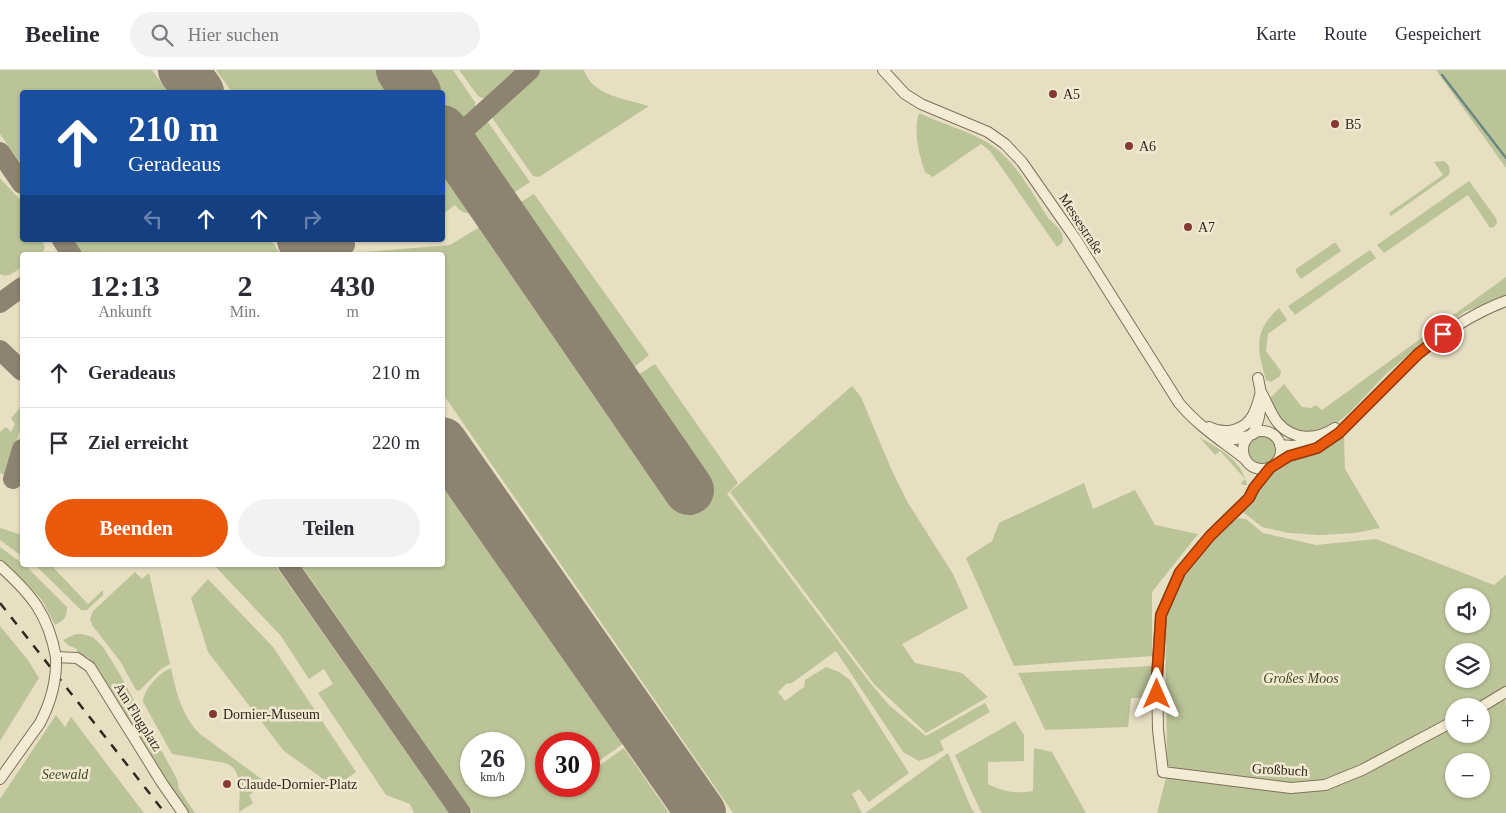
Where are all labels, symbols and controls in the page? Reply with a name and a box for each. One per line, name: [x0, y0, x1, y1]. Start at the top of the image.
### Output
search box: [130, 12, 480, 57]
text: Beeline: [25, 21, 100, 47]
icon: search: [148, 21, 176, 49]
text: Hier suchen: [188, 24, 279, 45]
text: Karte: [1256, 24, 1296, 44]
text: Route: [1324, 24, 1367, 44]
text: Gespeichert: [1395, 24, 1481, 44]
place label: A5: [1063, 87, 1080, 102]
marker: A5: [1047, 88, 1059, 100]
icon: ahead: [45, 110, 110, 175]
text: 210 m: [128, 110, 218, 149]
place label: B5: [1345, 117, 1361, 132]
marker: B5: [1329, 118, 1341, 130]
place label: A6: [1139, 139, 1156, 154]
marker: A6: [1123, 140, 1135, 152]
text: Geradeaus: [128, 151, 221, 176]
street label: Messestraße: [1056, 191, 1106, 257]
icon: left: [139, 205, 167, 233]
icon: ahead: [192, 205, 220, 233]
icon: ahead: [245, 205, 273, 233]
icon: right: [298, 205, 326, 233]
place label: A7: [1198, 220, 1215, 235]
marker: A7: [1182, 221, 1194, 233]
text: 12:13: [90, 269, 160, 302]
text: 2: [237, 269, 252, 302]
text: 430: [330, 269, 375, 302]
text: Ankunft: [98, 303, 151, 320]
text: Min.: [230, 303, 260, 320]
text: m: [346, 303, 359, 320]
pin: [1422, 313, 1464, 355]
icon: arrive: [1429, 320, 1457, 348]
icon: ahead: [45, 359, 73, 387]
text: Geradeaus: [88, 362, 176, 383]
text: 210 m: [372, 362, 420, 383]
icon: arrive: [45, 429, 73, 457]
text: Ziel erreicht: [88, 432, 188, 453]
text: 220 m: [372, 432, 420, 453]
button: Beenden: [45, 499, 228, 557]
button: Teilen: [238, 499, 420, 557]
map controls: [1445, 588, 1490, 798]
button: sound: [1445, 588, 1490, 633]
button: layers: [1445, 643, 1490, 688]
position arrow: [1130, 667, 1182, 719]
park label: Großes Moos: [1263, 671, 1339, 686]
street label: Am Flugplatz: [111, 680, 165, 754]
button: +: [1445, 698, 1490, 743]
place label: Dornier-Museum: [223, 707, 320, 722]
marker: Dornier-Museum: [207, 708, 219, 720]
speed limit sign: 30: [535, 732, 600, 797]
text: 26: [480, 745, 505, 772]
button: −: [1445, 753, 1490, 798]
street label: Großbuch: [1252, 761, 1308, 779]
park label: Seewald: [42, 767, 89, 782]
text: km/h: [480, 770, 505, 784]
place label: Claude-Dornier-Platz: [237, 777, 357, 792]
marker: Claude-Dornier-Platz: [221, 778, 233, 790]

